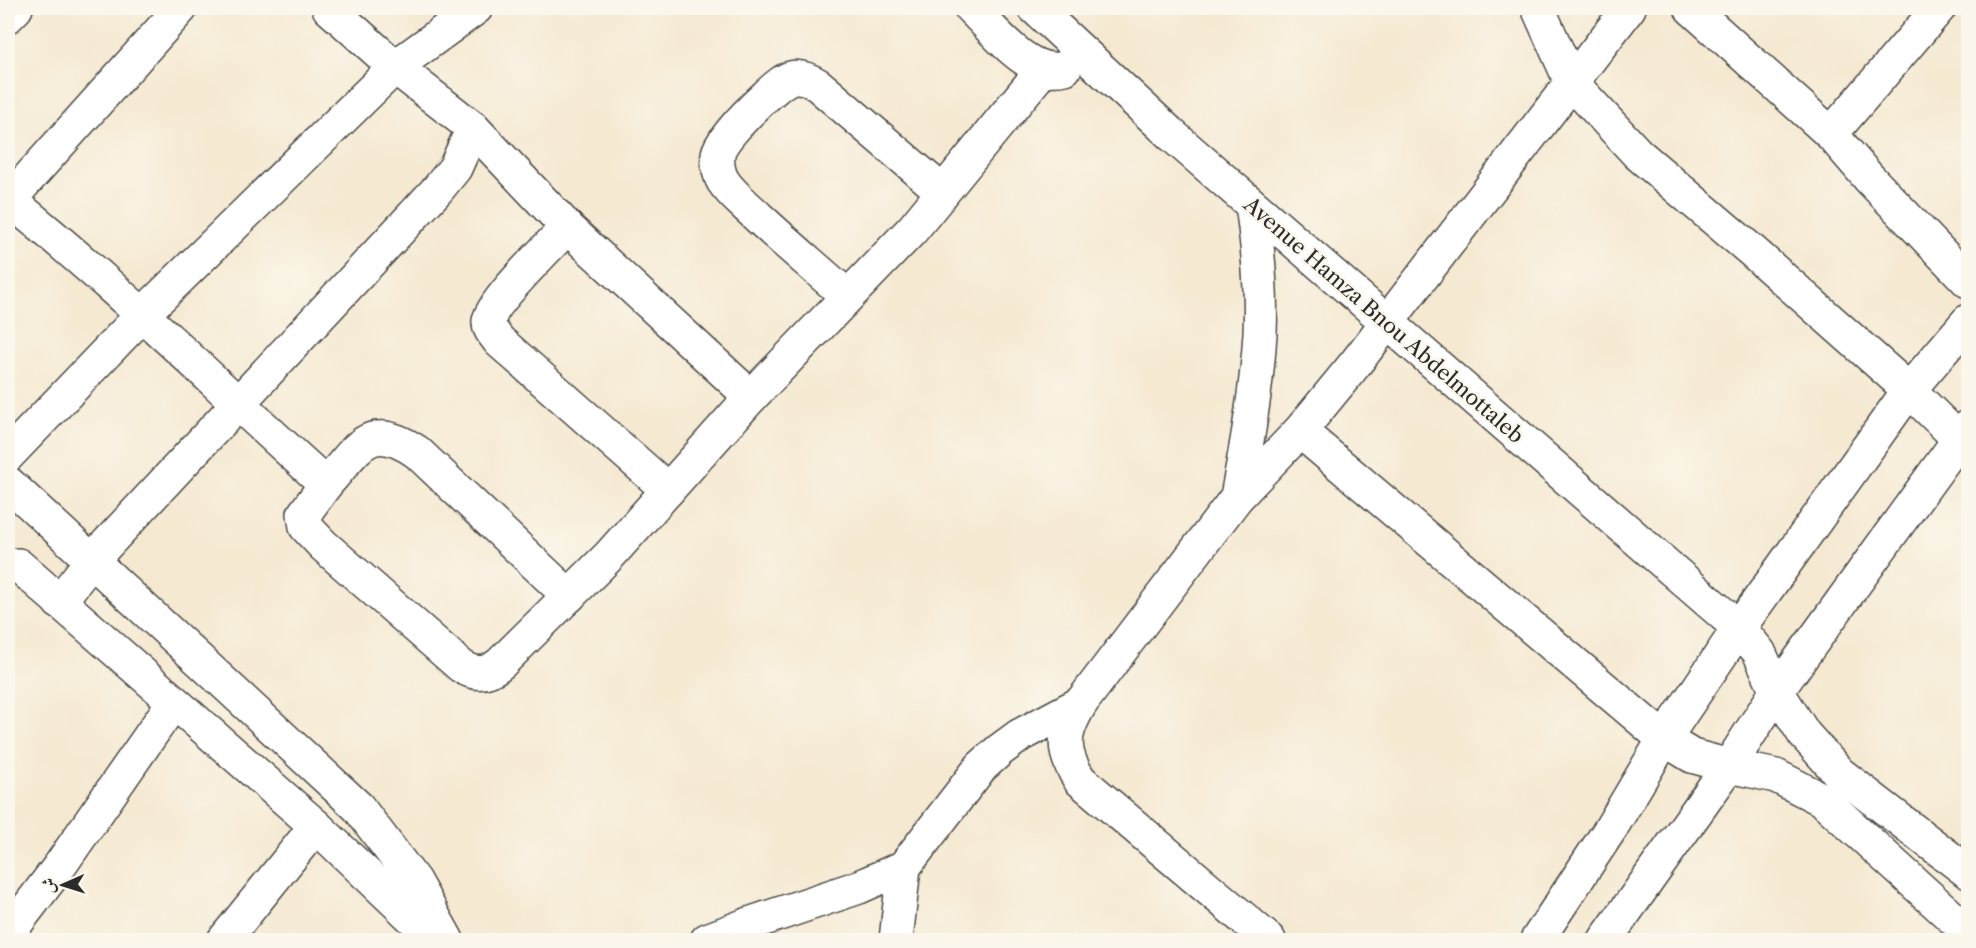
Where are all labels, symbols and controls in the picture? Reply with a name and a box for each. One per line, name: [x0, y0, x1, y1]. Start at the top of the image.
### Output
street label: Avenue Hamza Bnou Abdelmottaleb: [1238, 191, 1529, 448]
north arrow: [33, 855, 93, 915]
text: ش: [38, 877, 58, 894]

